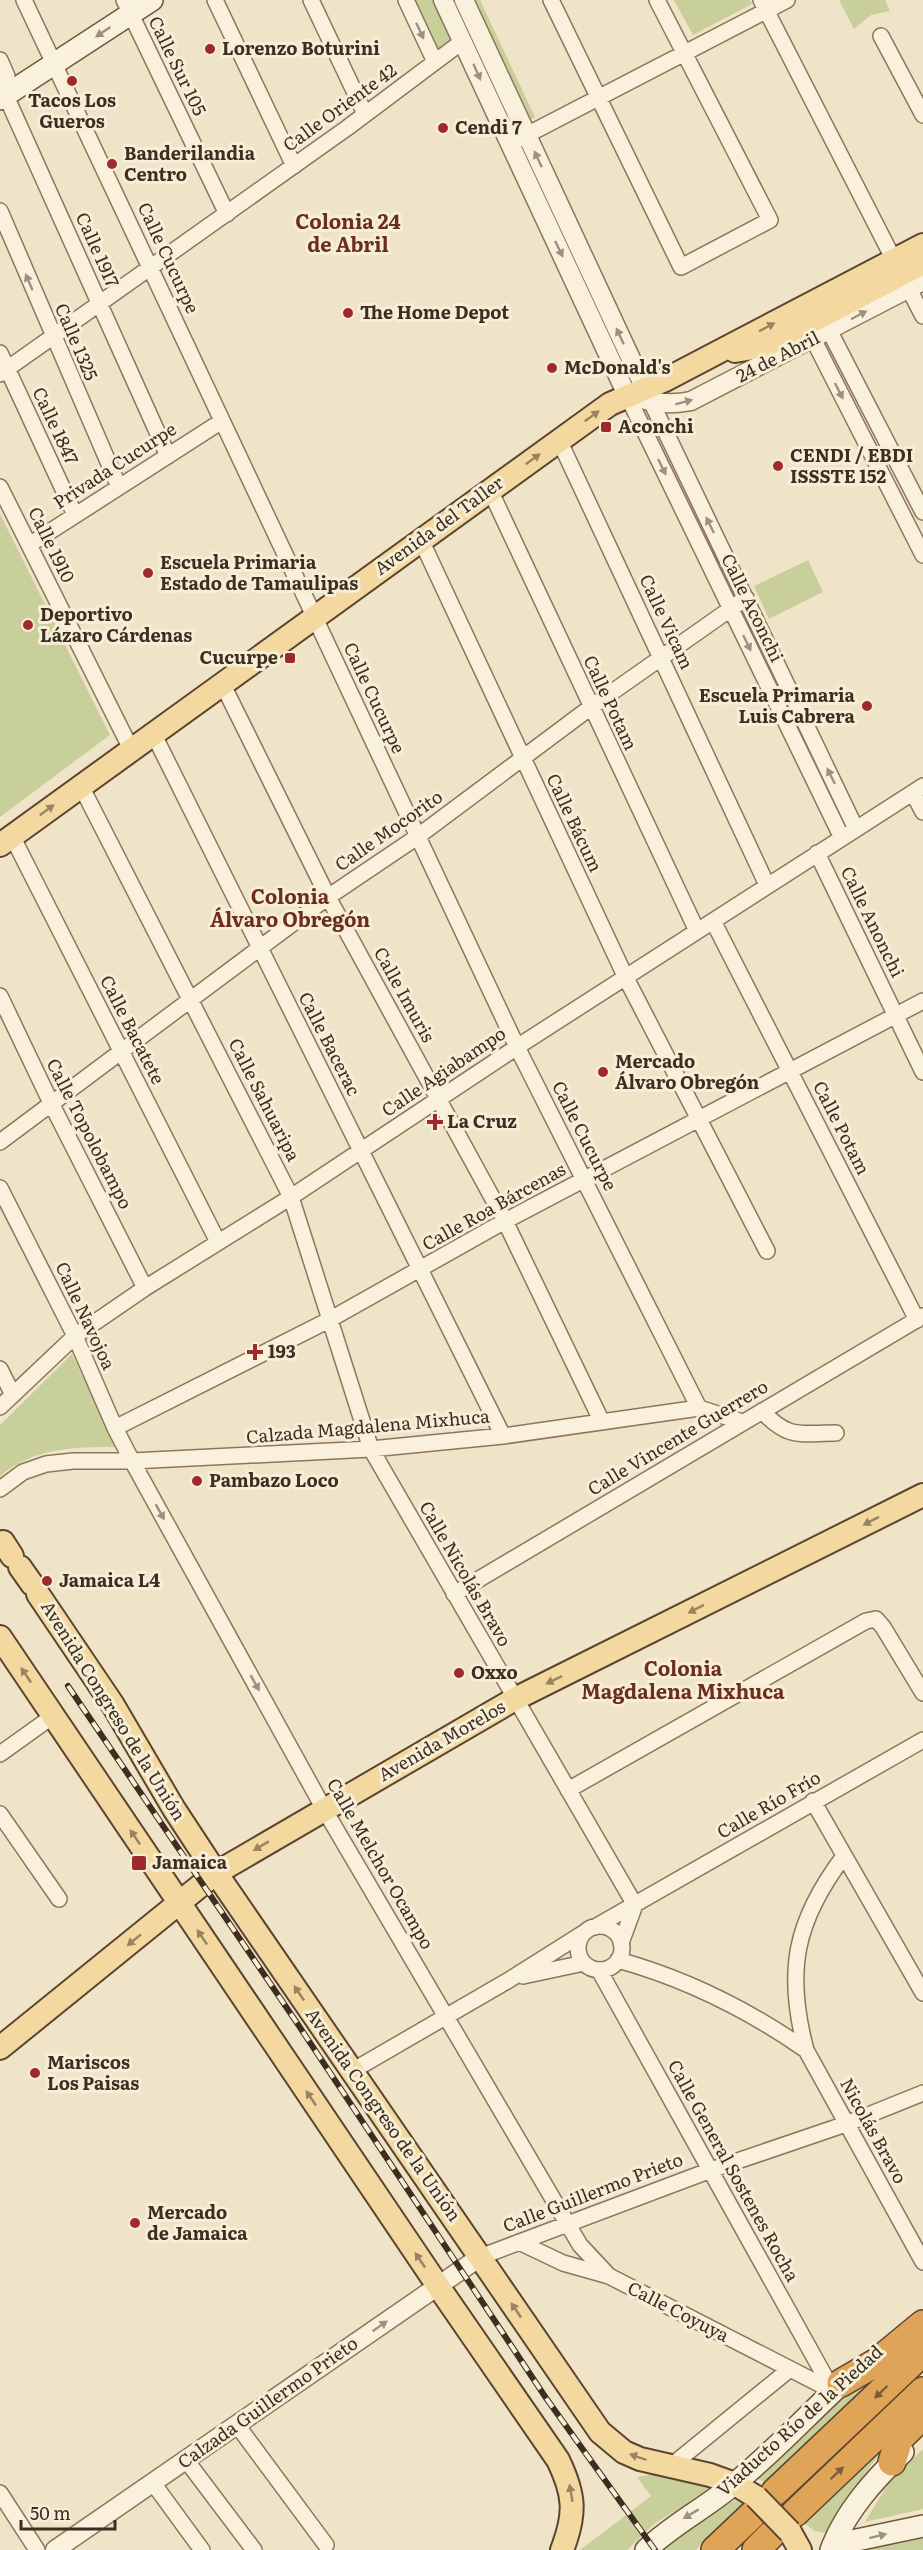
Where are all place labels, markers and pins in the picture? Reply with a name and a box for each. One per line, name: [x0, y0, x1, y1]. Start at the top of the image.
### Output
place label: Lorenzo Boturini: [222, 34, 380, 61]
marker: Lorenzo Boturini: [203, 42, 217, 56]
marker: Tacos Los Gueros: [65, 74, 79, 88]
place label: Tacos Los Gueros: [28, 86, 116, 134]
place label: Cendi 7: [455, 113, 522, 140]
marker: Cendi 7: [436, 121, 450, 135]
place label: Banderilandia Centro: [124, 139, 256, 187]
marker: Banderilandia Centro: [105, 157, 119, 171]
place label: The Home Depot: [360, 298, 509, 325]
marker: The Home Depot: [341, 306, 355, 320]
place label: McDonald's: [564, 353, 670, 380]
marker: McDonald's: [545, 361, 559, 375]
place label: Aconchi: [618, 412, 694, 439]
marker: Aconchi: [599, 420, 613, 434]
place label: CENDI / EBDI ISSSTE 152: [790, 441, 913, 489]
marker: CENDI / EBDI ISSSTE 152: [771, 459, 785, 473]
place label: Escuela Primaria Estado de Tamaulipas: [160, 548, 358, 596]
marker: Escuela Primaria Estado de Tamaulipas: [141, 566, 155, 580]
place label: Deportivo Lázaro Cárdenas: [40, 600, 192, 648]
marker: Deportivo Lázaro Cárdenas: [21, 618, 35, 632]
place label: Cucurpe: [200, 643, 278, 670]
marker: Cucurpe: [283, 651, 297, 665]
place label: Escuela Primaria Luis Cabrera: [699, 681, 856, 729]
marker: Escuela Primaria Luis Cabrera: [860, 699, 874, 713]
place label: Mercado Álvaro Obregón: [615, 1047, 760, 1095]
marker: Mercado Álvaro Obregón: [596, 1065, 610, 1079]
place label: La Cruz: [447, 1107, 517, 1134]
marker: La Cruz: [428, 1115, 442, 1129]
place label: 193: [268, 1337, 296, 1364]
marker: 193: [246, 1343, 264, 1361]
place label: Pambazo Loco: [209, 1466, 339, 1493]
marker: Pambazo Loco: [190, 1474, 204, 1488]
place label: Jamaica L4: [59, 1566, 160, 1593]
marker: Jamaica L4: [40, 1574, 54, 1588]
place label: Oxxo: [471, 1658, 518, 1685]
marker: Oxxo: [452, 1666, 466, 1680]
place label: Jamaica: [152, 1848, 228, 1875]
marker: Jamaica: [130, 1854, 148, 1872]
place label: Mariscos Los Paisas: [47, 2048, 139, 2096]
marker: Mariscos Los Paisas: [28, 2066, 42, 2080]
place label: Mercado de Jamaica: [147, 2198, 248, 2246]
marker: Mercado de Jamaica: [128, 2216, 142, 2230]

